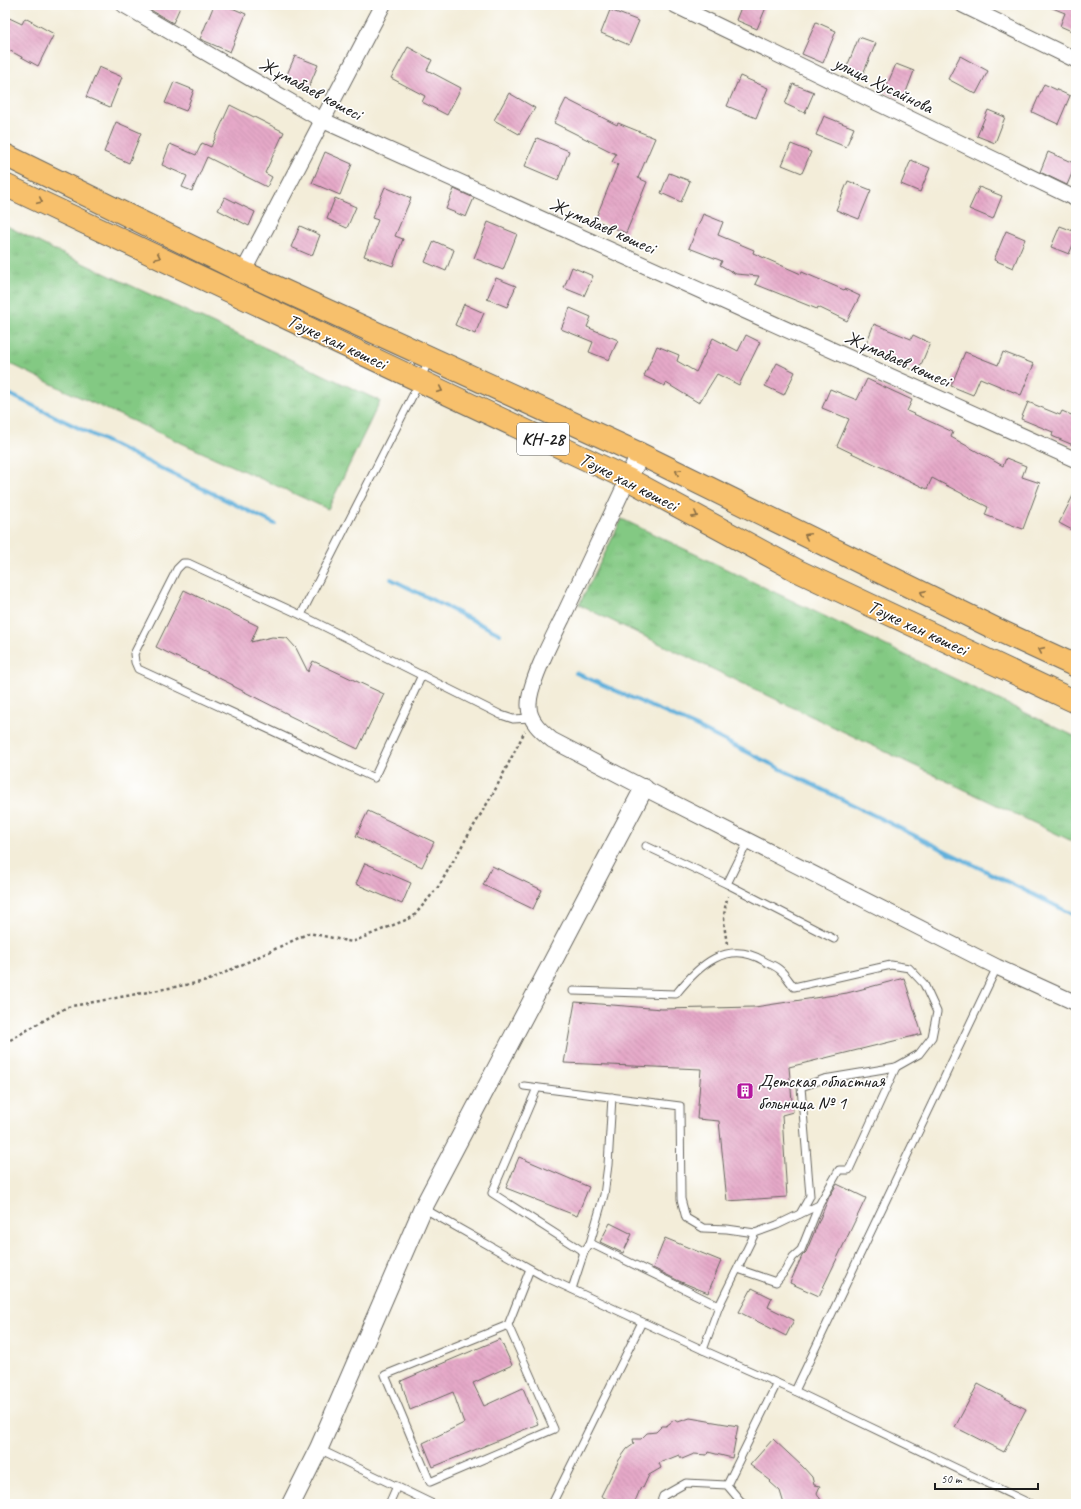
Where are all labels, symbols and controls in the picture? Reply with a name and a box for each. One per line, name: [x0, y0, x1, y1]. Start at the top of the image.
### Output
street label: улица Хусайнова: [829, 50, 938, 120]
street label: Жұмабаев көшесі: [255, 52, 368, 127]
street label: Жұмабаев көшесі: [546, 192, 661, 261]
one-way arrow: [36, 196, 44, 204]
one-way arrow: [153, 252, 161, 260]
street label: Тәуке хан көшесі: [283, 308, 392, 376]
street label: Жұмабаев көшесі: [841, 325, 956, 394]
one-way arrow: [436, 385, 443, 393]
road number: КН-28: [517, 423, 569, 455]
street label: Тәуке хан көшесі: [575, 447, 684, 518]
one-way arrow: [674, 469, 682, 477]
one-way arrow: [691, 510, 698, 518]
one-way arrow: [804, 533, 811, 541]
one-way arrow: [920, 590, 928, 598]
street label: Тәуке хан көшесі: [864, 594, 973, 662]
one-way arrow: [1037, 647, 1045, 655]
place label: Детская областная больница № 1: [758, 1069, 886, 1115]
building icon: Детская областная больница № 1: [735, 1081, 755, 1101]
scale bar: [935, 1465, 1038, 1491]
text: 50 m: [941, 1471, 963, 1487]

